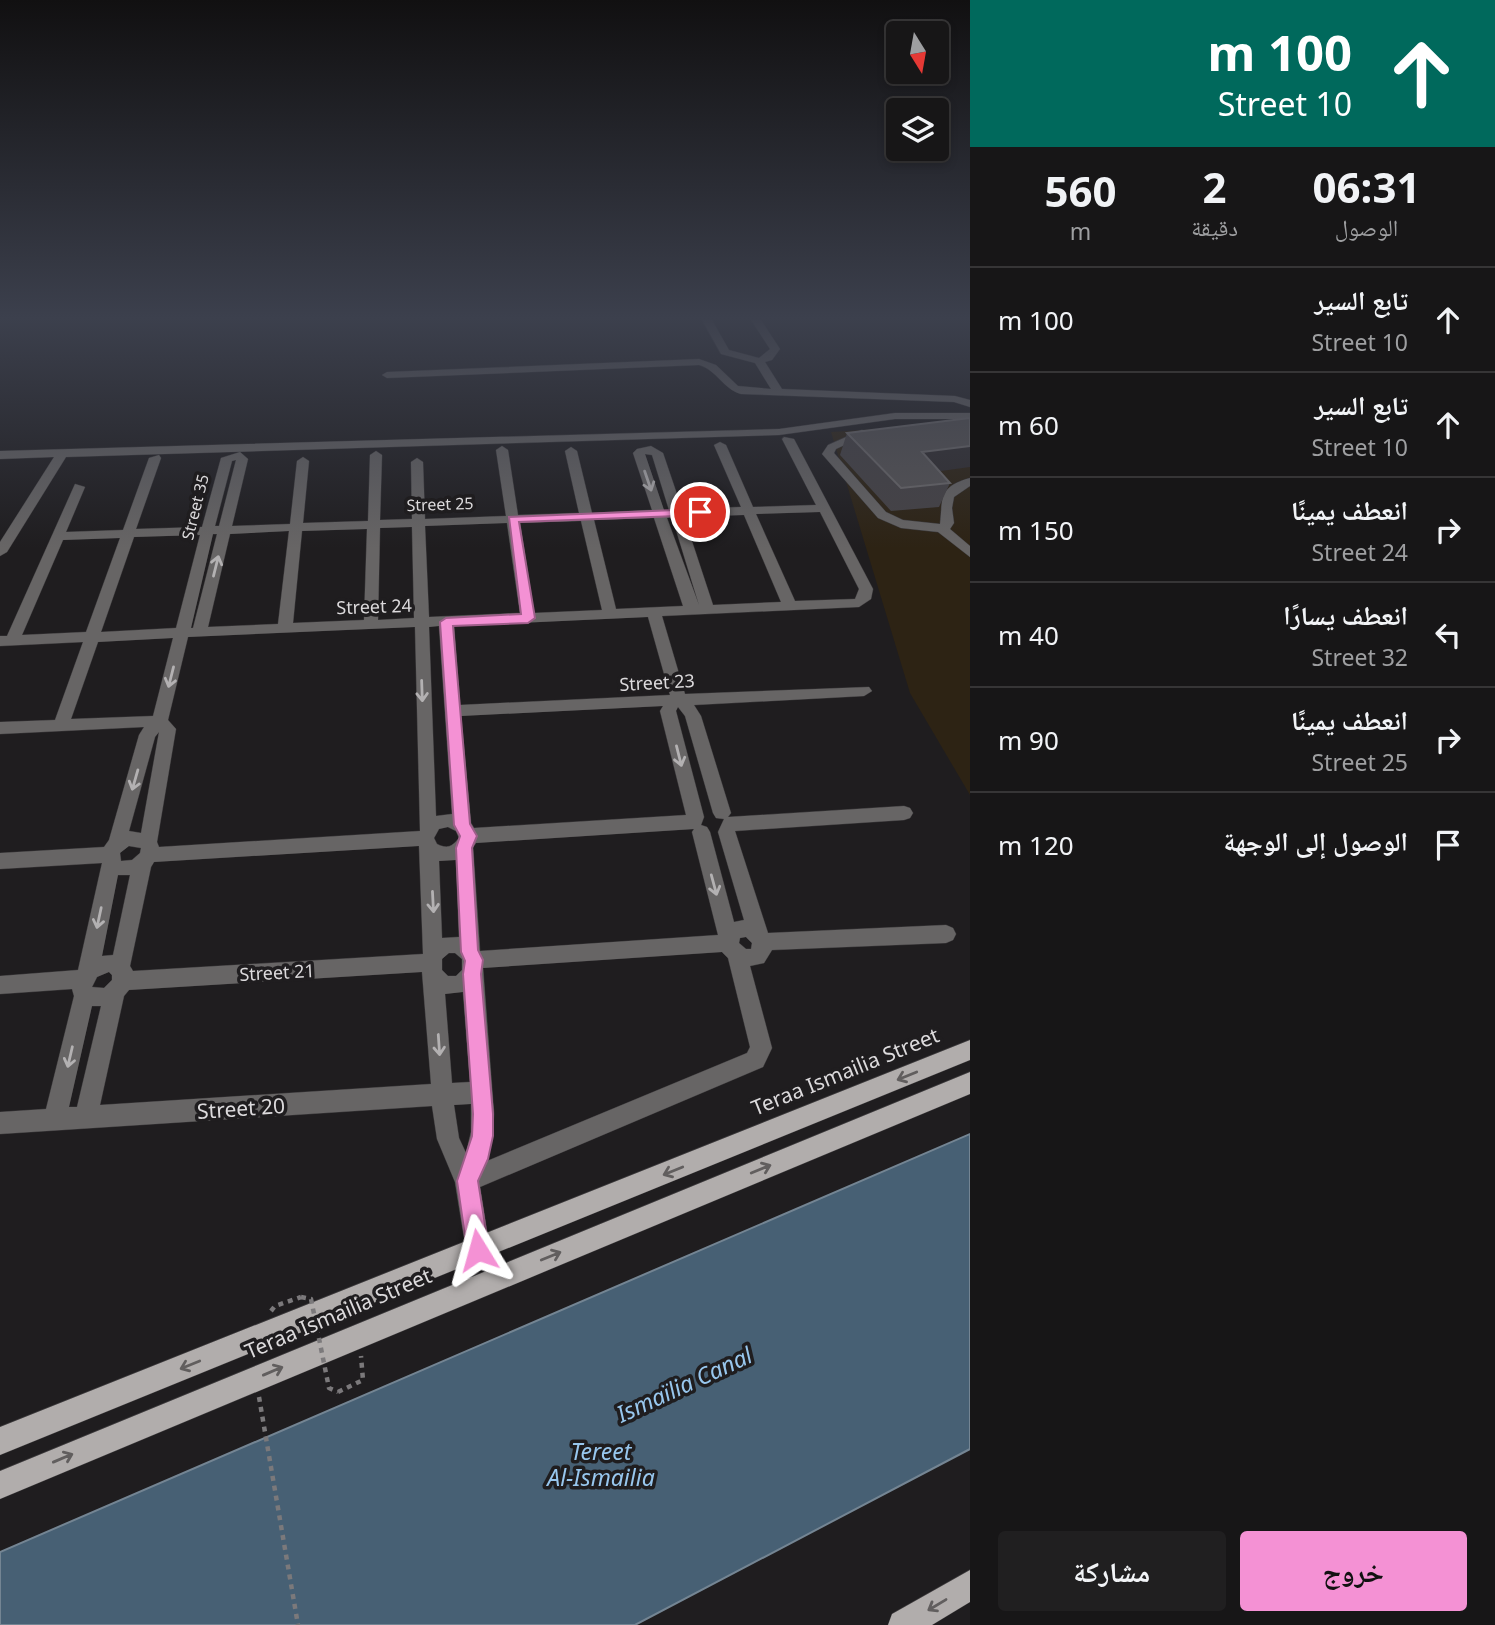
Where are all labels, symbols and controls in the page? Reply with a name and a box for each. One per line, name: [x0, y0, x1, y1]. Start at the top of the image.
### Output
text: 100 m: [1207, 19, 1352, 85]
north arrow: [886, 21, 948, 84]
map controls: [886, 21, 949, 161]
icon: ahead: [1376, 28, 1467, 119]
text: Street 10: [1218, 82, 1352, 125]
button: layers: [886, 98, 949, 161]
text: 2: [1203, 158, 1227, 215]
text: 06:31: [1313, 158, 1420, 215]
text: 560: [1045, 162, 1117, 219]
text: دقيقة: [1191, 211, 1238, 243]
text: الوصول: [1335, 211, 1398, 243]
text: m: [1070, 215, 1091, 247]
text: تابع السير: [1315, 282, 1408, 318]
icon: ahead: [1429, 301, 1467, 339]
text: 100 m: [998, 302, 1074, 338]
text: Street 10: [1311, 326, 1408, 358]
text: تابع السير: [1315, 387, 1408, 423]
icon: ahead: [1429, 406, 1467, 444]
text: 60 m: [998, 407, 1059, 443]
text: Street 10: [1311, 431, 1408, 463]
one-way arrow: [643, 469, 655, 491]
street label: Street 35: [176, 472, 214, 542]
pin: [670, 482, 730, 542]
street label: Street 25: [406, 492, 474, 516]
text: انعطف يمينًا: [1291, 492, 1408, 528]
icon: arrive: [681, 493, 719, 531]
icon: right: [1429, 511, 1467, 549]
text: 150 m: [998, 512, 1074, 548]
text: Street 24: [1311, 536, 1408, 568]
one-way arrow: [210, 556, 223, 578]
street label: Street 24: [336, 593, 412, 619]
text: انعطف يسارًا: [1283, 597, 1408, 633]
icon: left: [1429, 616, 1467, 654]
text: 40 m: [998, 617, 1059, 653]
text: Street 32: [1311, 641, 1408, 673]
one-way arrow: [164, 665, 177, 688]
street label: Street 23: [619, 668, 695, 696]
one-way arrow: [416, 679, 429, 702]
text: انعطف يمينًا: [1291, 702, 1408, 738]
icon: right: [1429, 721, 1467, 759]
text: 90 m: [998, 722, 1059, 758]
one-way arrow: [673, 744, 686, 767]
text: Street 25: [1311, 746, 1408, 778]
one-way arrow: [128, 768, 141, 791]
text: الوصول إلى الوجهة: [1224, 823, 1408, 859]
icon: arrive: [1429, 826, 1467, 864]
text: 120 m: [998, 827, 1074, 863]
one-way arrow: [709, 874, 722, 896]
one-way arrow: [426, 890, 439, 913]
one-way arrow: [92, 906, 106, 929]
street label: Street 21: [239, 958, 315, 986]
street label: Teraa Ismailia Street: [747, 1020, 943, 1121]
one-way arrow: [433, 1033, 446, 1056]
one-way arrow: [63, 1045, 76, 1067]
one-way arrow: [896, 1070, 918, 1083]
street label: Street 20: [196, 1091, 286, 1125]
one-way arrow: [750, 1162, 772, 1175]
one-way arrow: [663, 1165, 685, 1178]
position arrow: [441, 1213, 515, 1287]
one-way arrow: [540, 1249, 561, 1262]
street label: Teraa Ismailia Street: [240, 1261, 436, 1365]
water label: Ismaïlia Canal: [610, 1338, 758, 1430]
one-way arrow: [179, 1360, 201, 1373]
one-way arrow: [262, 1364, 283, 1377]
water label: Tereet Al-Ismailia: [545, 1435, 655, 1493]
one-way arrow: [52, 1451, 73, 1464]
button: مشاركة: [998, 1531, 1226, 1611]
button: خروج: [1240, 1531, 1467, 1611]
one-way arrow: [927, 1598, 947, 1612]

